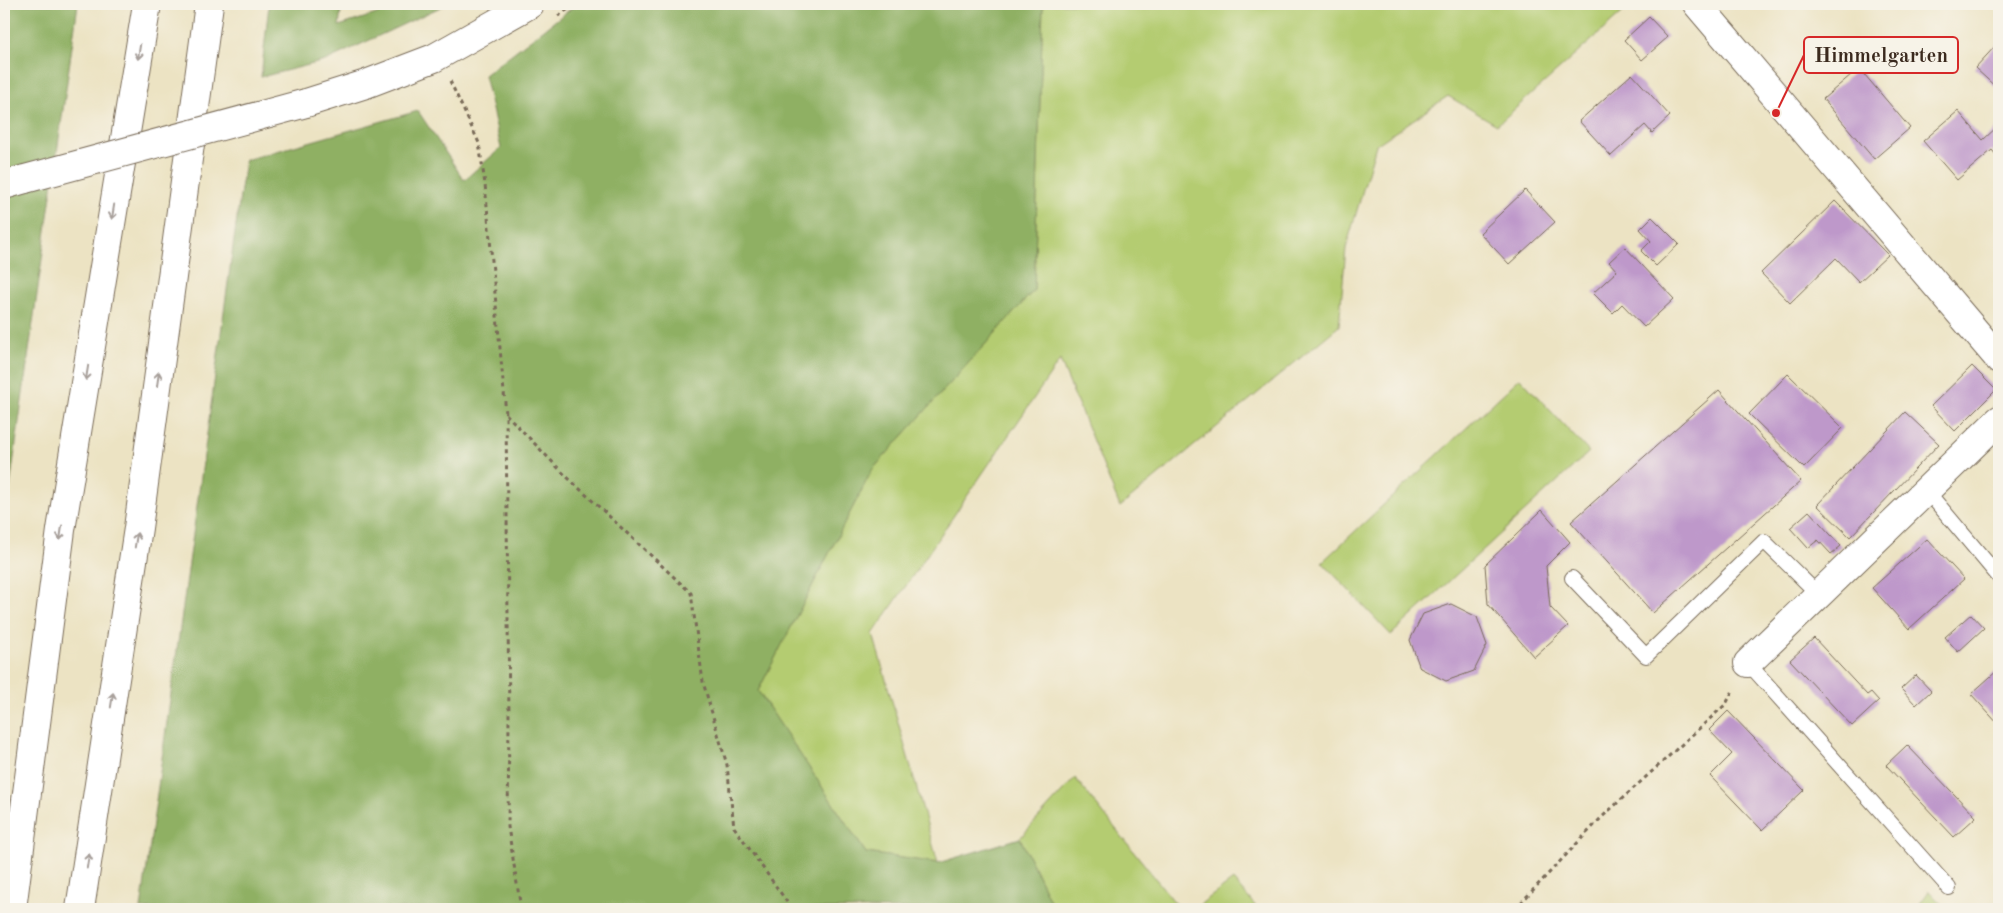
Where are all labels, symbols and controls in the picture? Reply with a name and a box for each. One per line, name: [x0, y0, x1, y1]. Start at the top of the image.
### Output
callout: Himmelgarten: [1804, 37, 1958, 73]
one-way arrow: [134, 44, 144, 60]
text: Himmelgarten: [1814, 46, 1948, 67]
one-way arrow: [108, 204, 118, 220]
one-way arrow: [81, 364, 91, 380]
one-way arrow: [153, 371, 163, 387]
one-way arrow: [56, 525, 66, 541]
one-way arrow: [131, 532, 141, 548]
one-way arrow: [107, 693, 117, 709]
one-way arrow: [83, 853, 93, 869]

